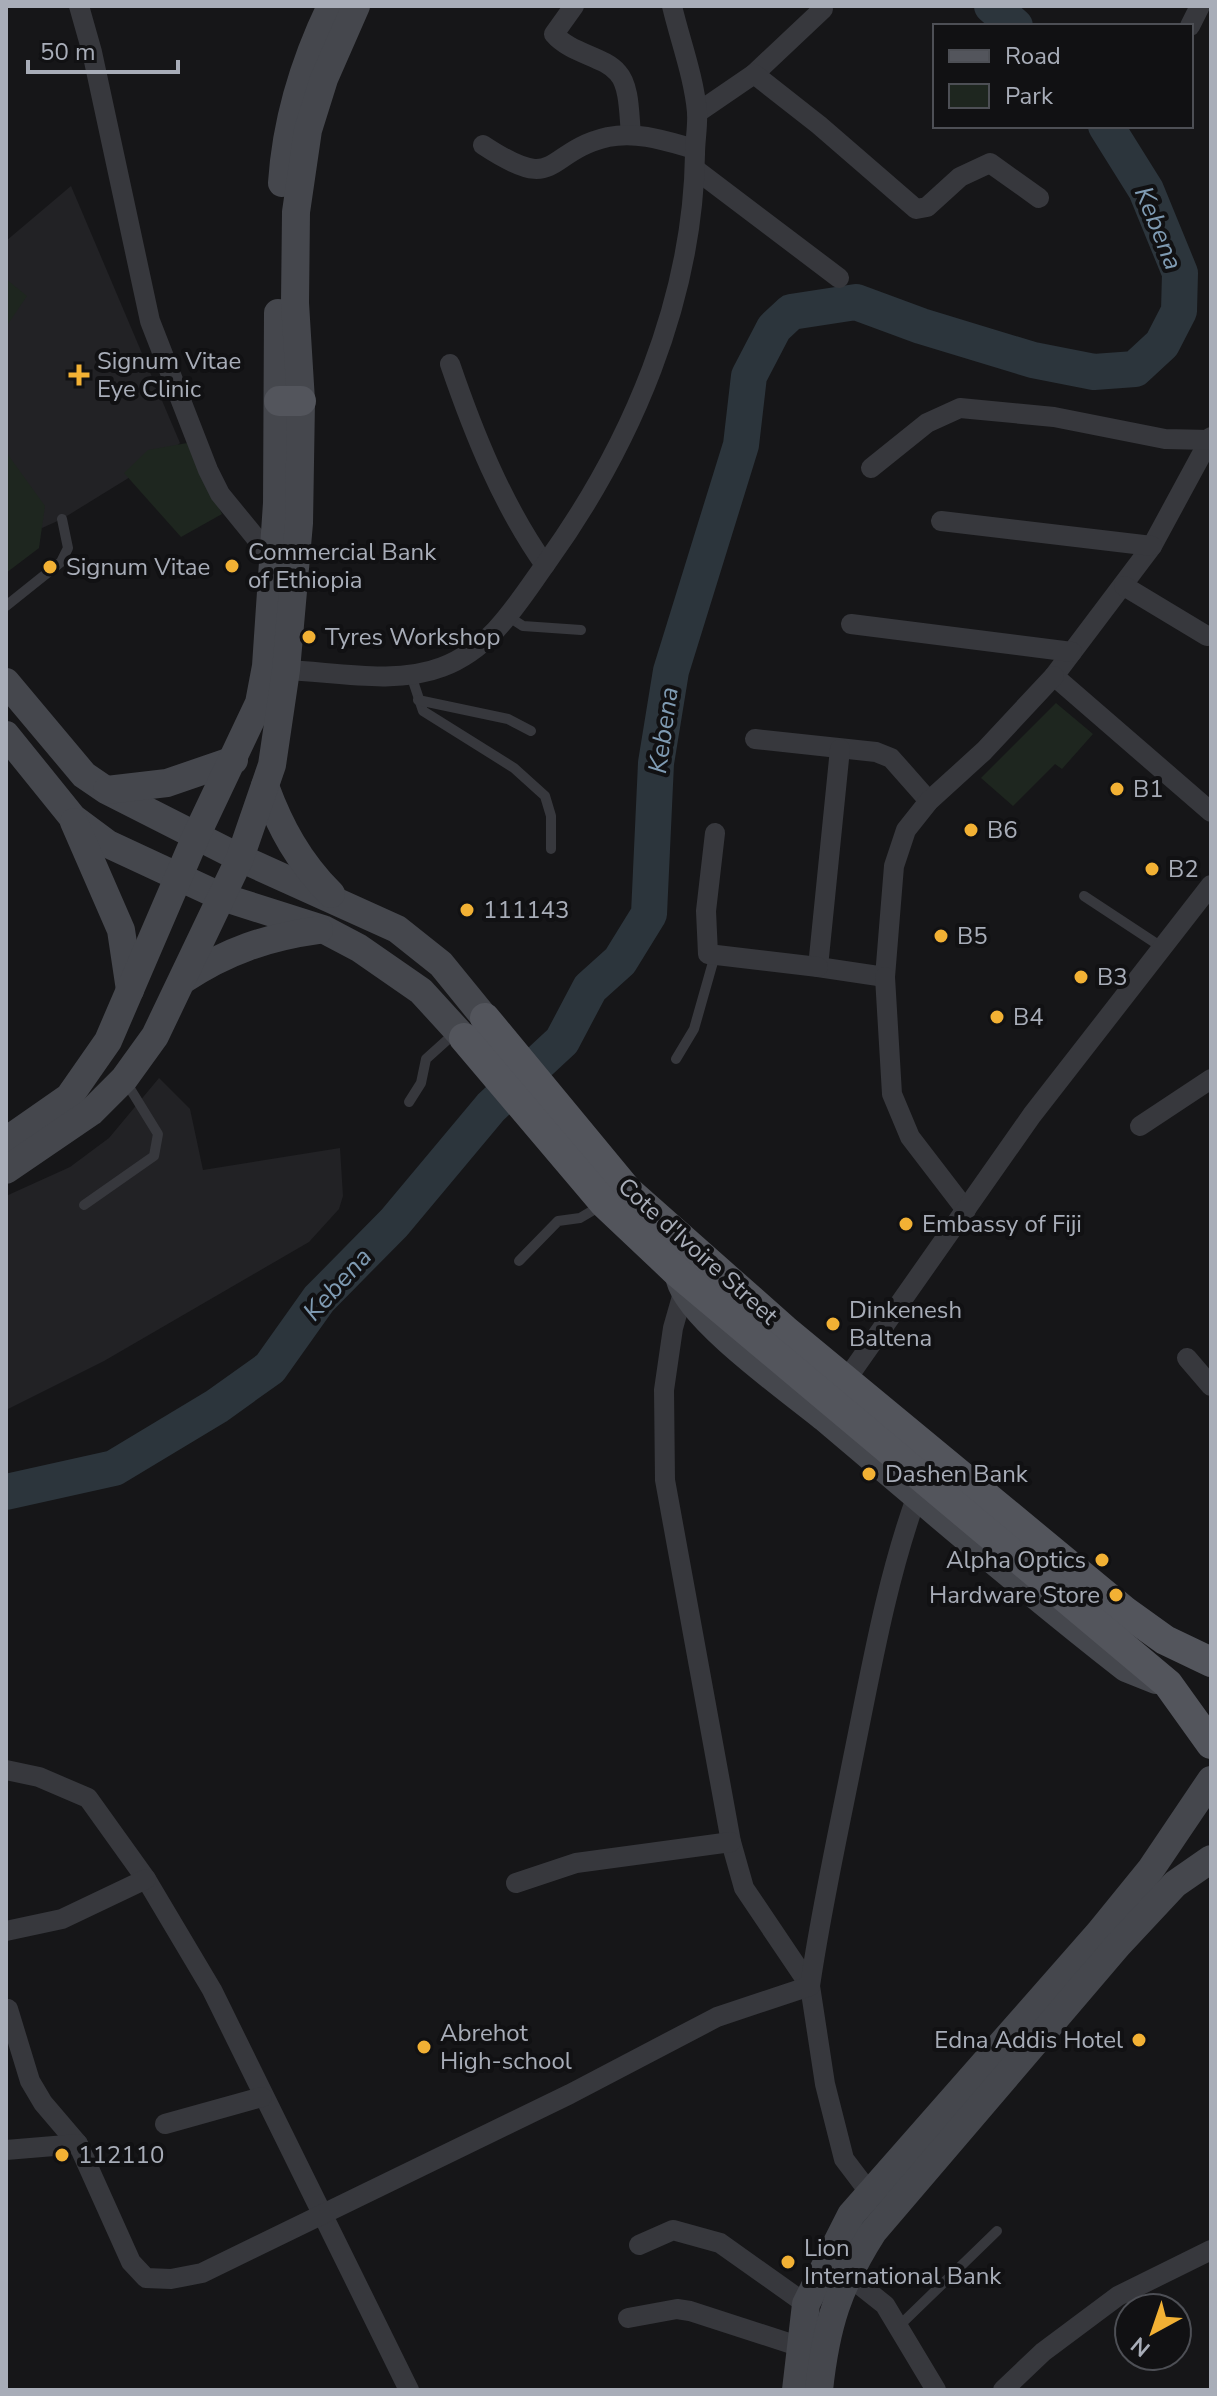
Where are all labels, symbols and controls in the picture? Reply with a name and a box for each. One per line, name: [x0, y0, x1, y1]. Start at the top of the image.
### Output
scale bar: [28, 24, 178, 74]
legend: [933, 24, 1193, 128]
text: 50 m: [40, 36, 96, 68]
text: Road: [1005, 40, 1061, 72]
text: Park: [1005, 80, 1054, 112]
water label: Kebena: [1126, 181, 1191, 275]
place label: Signum Vitae Eye Clinic: [97, 345, 241, 405]
marker: Signum Vitae Eye Clinic: [68, 364, 90, 386]
place label: Commercial Bank of Ethiopia: [248, 536, 437, 596]
place label: Signum Vitae: [66, 551, 210, 583]
marker: Commercial Bank of Ethiopia: [223, 557, 241, 575]
marker: Signum Vitae: [41, 558, 59, 576]
place label: Tyres Workshop: [325, 621, 500, 653]
marker: Tyres Workshop: [300, 628, 318, 646]
water label: Kebena: [640, 684, 687, 776]
place label: B1: [1133, 773, 1164, 805]
marker: B1: [1108, 780, 1126, 798]
place label: B6: [987, 814, 1018, 846]
marker: B6: [962, 821, 980, 839]
place label: B2: [1168, 853, 1199, 885]
marker: B2: [1143, 860, 1161, 878]
place label: 111143: [483, 894, 569, 926]
marker: 111143: [458, 901, 476, 919]
place label: B5: [957, 920, 988, 952]
marker: B5: [932, 927, 950, 945]
place label: B3: [1097, 961, 1128, 993]
marker: B3: [1072, 968, 1090, 986]
place label: B4: [1013, 1001, 1044, 1033]
marker: B4: [988, 1008, 1006, 1026]
street label: Cote d'Ivoire Street: [611, 1170, 785, 1332]
place label: Embassy of Fiji: [922, 1208, 1082, 1240]
marker: Embassy of Fiji: [897, 1215, 915, 1233]
water label: Kebena: [295, 1240, 380, 1328]
place label: Dinkenesh Baltena: [849, 1294, 962, 1354]
marker: Dinkenesh Baltena: [824, 1315, 842, 1333]
place label: Dashen Bank: [885, 1458, 1029, 1490]
marker: Dashen Bank: [860, 1465, 878, 1483]
place label: Alpha Optics: [946, 1544, 1086, 1576]
marker: Alpha Optics: [1093, 1551, 1111, 1569]
place label: Hardware Store: [929, 1579, 1100, 1611]
marker: Hardware Store: [1107, 1586, 1125, 1604]
place label: Abrehot High-school: [440, 2017, 572, 2077]
place label: Edna Addis Hotel: [934, 2024, 1123, 2056]
marker: Edna Addis Hotel: [1130, 2031, 1148, 2049]
marker: Abrehot High-school: [415, 2038, 433, 2056]
place label: 112110: [78, 2139, 164, 2171]
marker: 112110: [53, 2146, 71, 2164]
place label: Lion International Bank: [804, 2232, 1002, 2292]
marker: Lion International Bank: [779, 2253, 797, 2271]
north arrow: [1113, 2292, 1193, 2372]
text: N: [1125, 2330, 1157, 2363]

